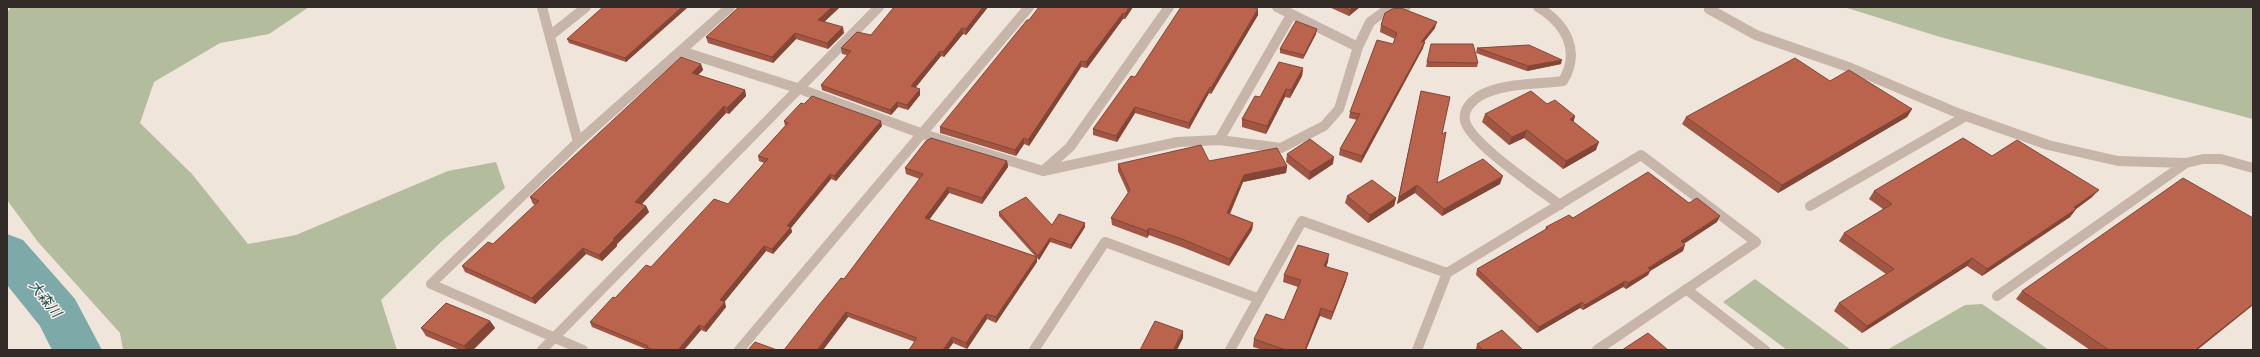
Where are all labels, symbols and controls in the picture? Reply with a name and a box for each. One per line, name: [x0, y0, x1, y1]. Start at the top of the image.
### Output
water label: 大森川: [25, 277, 66, 322]

